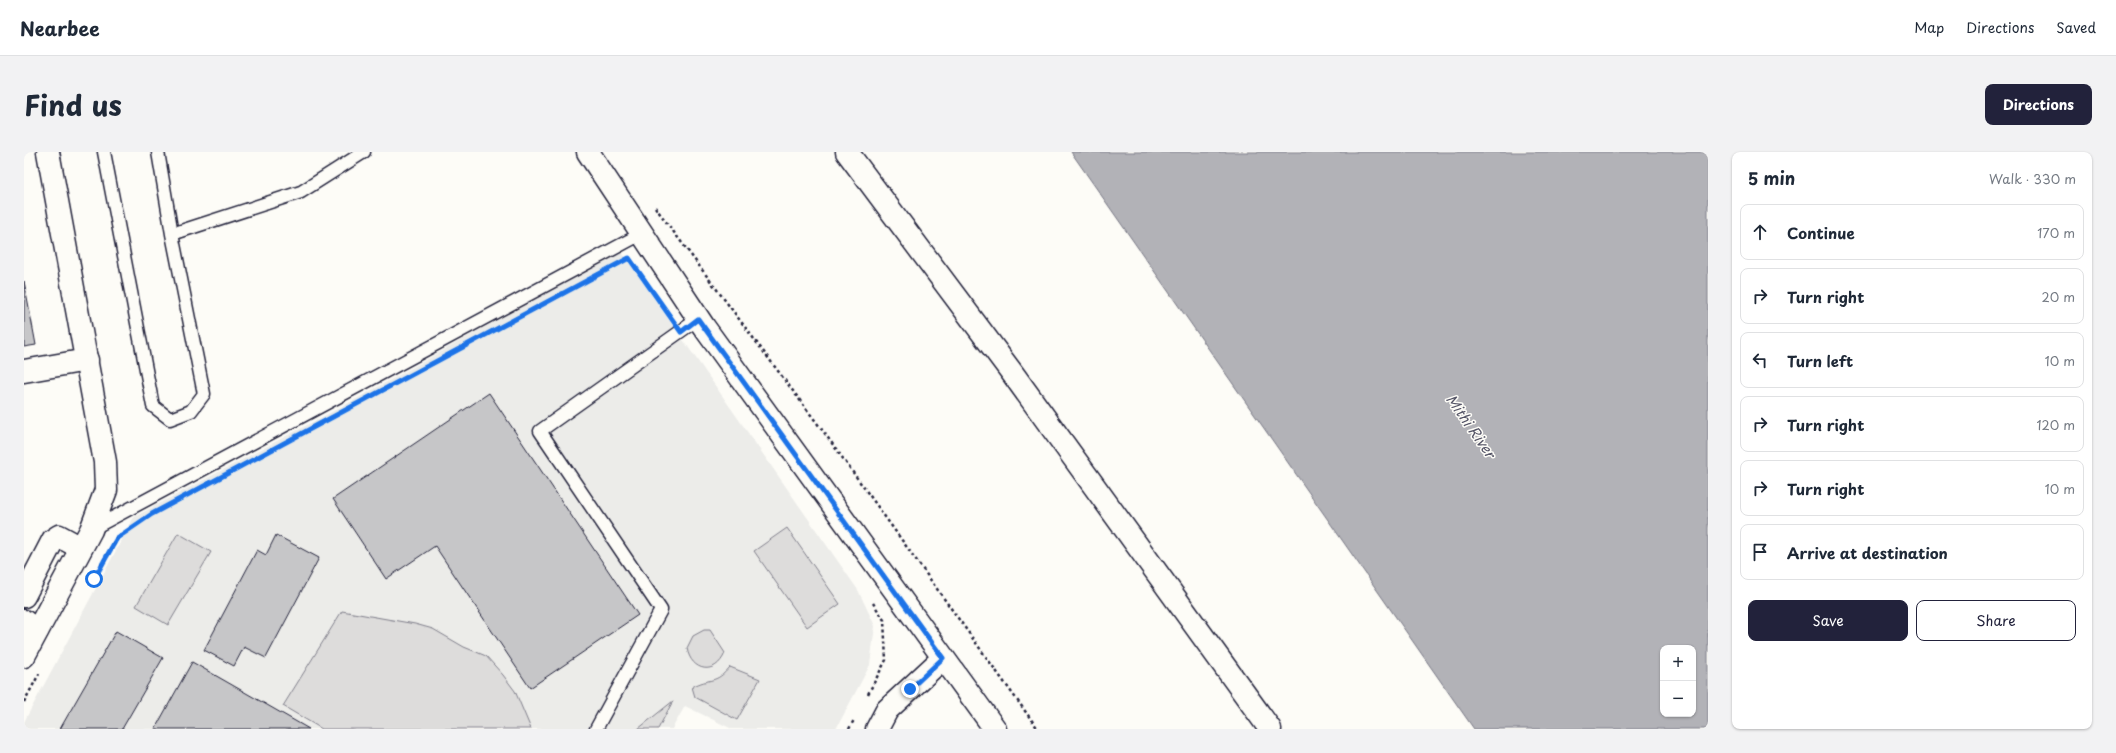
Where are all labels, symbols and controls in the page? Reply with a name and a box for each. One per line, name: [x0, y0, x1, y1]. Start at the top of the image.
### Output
text: Nearbee: [20, 14, 100, 42]
text: Map: [1914, 17, 1944, 38]
text: Directions: [1966, 17, 2034, 38]
text: Saved: [2056, 17, 2096, 38]
text: Find us: [24, 83, 122, 126]
button: Directions: [1985, 84, 2092, 125]
text: 5 min: [1748, 165, 1795, 191]
text: Walk · 330 m: [1989, 169, 2076, 188]
icon: ahead: [1749, 221, 1771, 243]
text: Continue: [1787, 221, 1855, 244]
text: 170 m: [2037, 223, 2075, 242]
icon: right: [1749, 285, 1771, 307]
text: Turn right: [1787, 285, 1864, 308]
text: 20 m: [2041, 287, 2075, 306]
icon: left: [1749, 349, 1771, 371]
text: Turn left: [1787, 349, 1853, 372]
text: 10 m: [2045, 351, 2075, 370]
water label: Mithi River: [1441, 390, 1502, 464]
icon: right: [1749, 413, 1771, 435]
text: Turn right: [1787, 413, 1864, 436]
text: 120 m: [2036, 415, 2075, 434]
icon: right: [1749, 477, 1771, 499]
text: Turn right: [1787, 477, 1864, 500]
text: 10 m: [2045, 479, 2075, 498]
icon: arrive: [1749, 541, 1771, 563]
text: Arrive at destination: [1787, 541, 1948, 564]
route start: [85, 570, 103, 588]
button: Save: [1748, 600, 1908, 641]
button: Share: [1916, 600, 2076, 641]
map controls: [1660, 645, 1696, 717]
button: +: [1660, 645, 1696, 681]
route end: [901, 680, 919, 698]
button: −: [1660, 681, 1696, 717]

